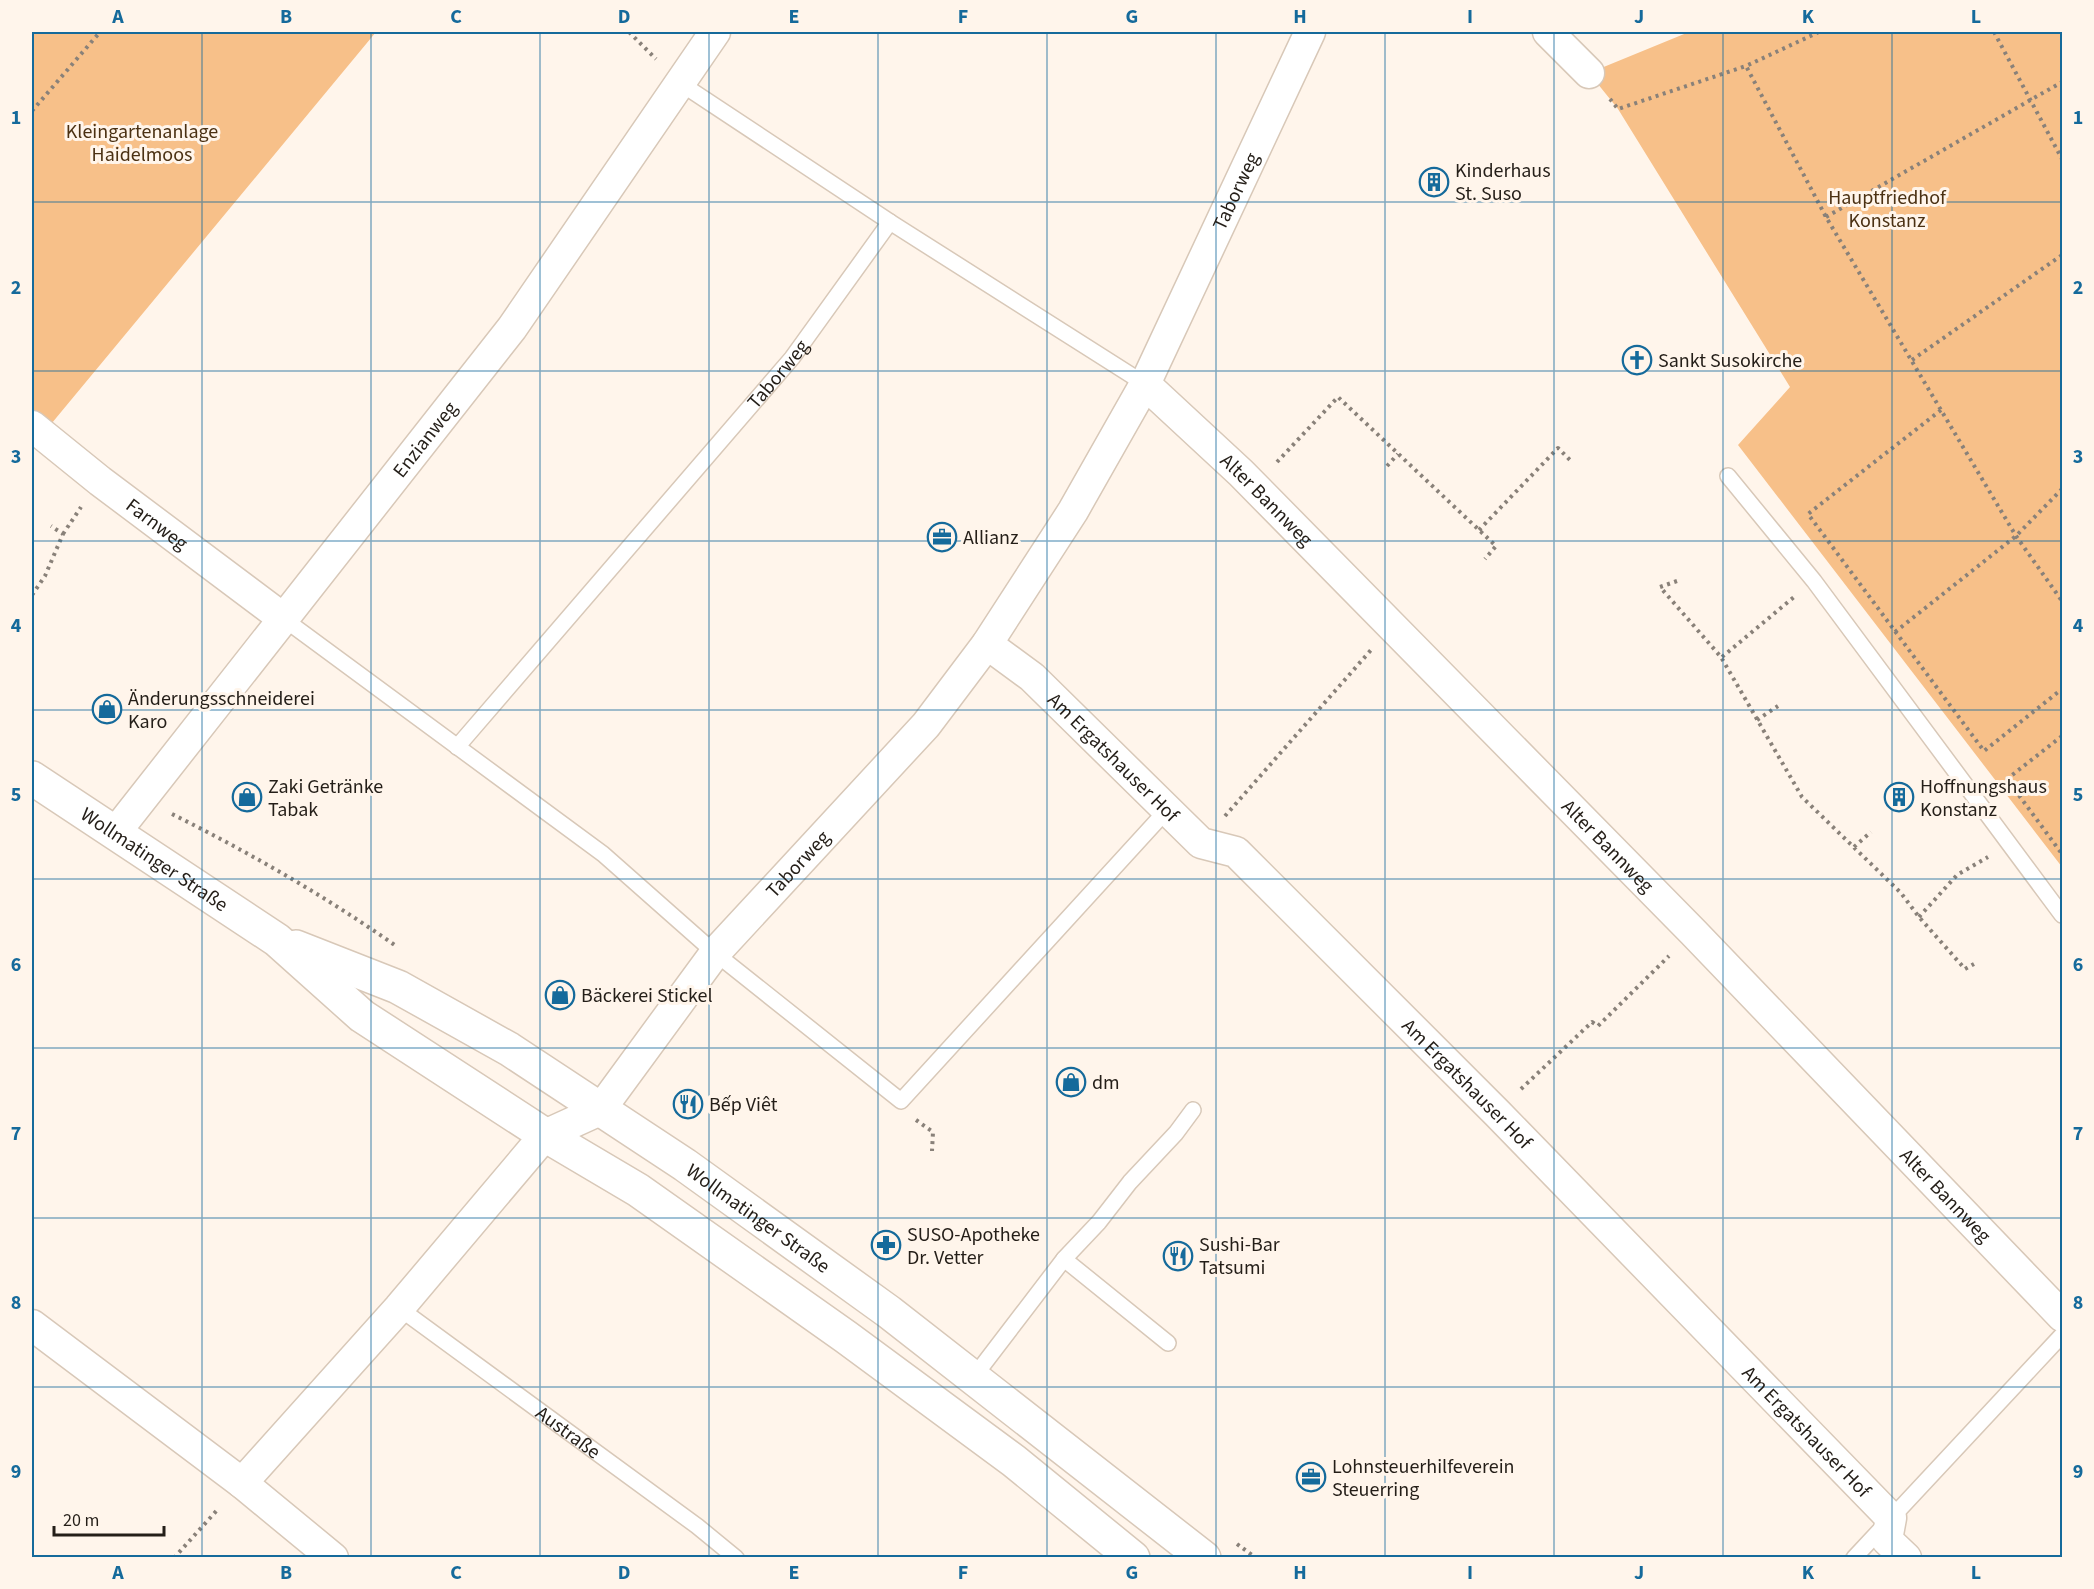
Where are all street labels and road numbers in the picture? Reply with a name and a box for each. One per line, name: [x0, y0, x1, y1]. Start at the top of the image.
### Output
street label: Taborweg: [1206, 148, 1267, 235]
street label: Taborweg: [741, 334, 816, 415]
street label: Enzianweg: [387, 396, 464, 484]
street label: Alter Bannweg: [1214, 447, 1319, 553]
street label: Farnweg: [120, 492, 194, 557]
street label: Am Ergatshauser Hof: [1041, 687, 1186, 830]
street label: Alter Bannweg: [1555, 793, 1660, 899]
street label: Wollmatinger Straße: [75, 801, 233, 919]
street label: Taborweg: [760, 825, 837, 904]
street label: Am Ergatshauser Hof: [1395, 1013, 1539, 1157]
street label: Alter Bannweg: [1893, 1142, 1997, 1249]
street label: Wollmatinger Straße: [680, 1157, 836, 1280]
street label: Am Ergatshauser Hof: [1735, 1360, 1877, 1505]
street label: Austraße: [530, 1400, 606, 1466]

